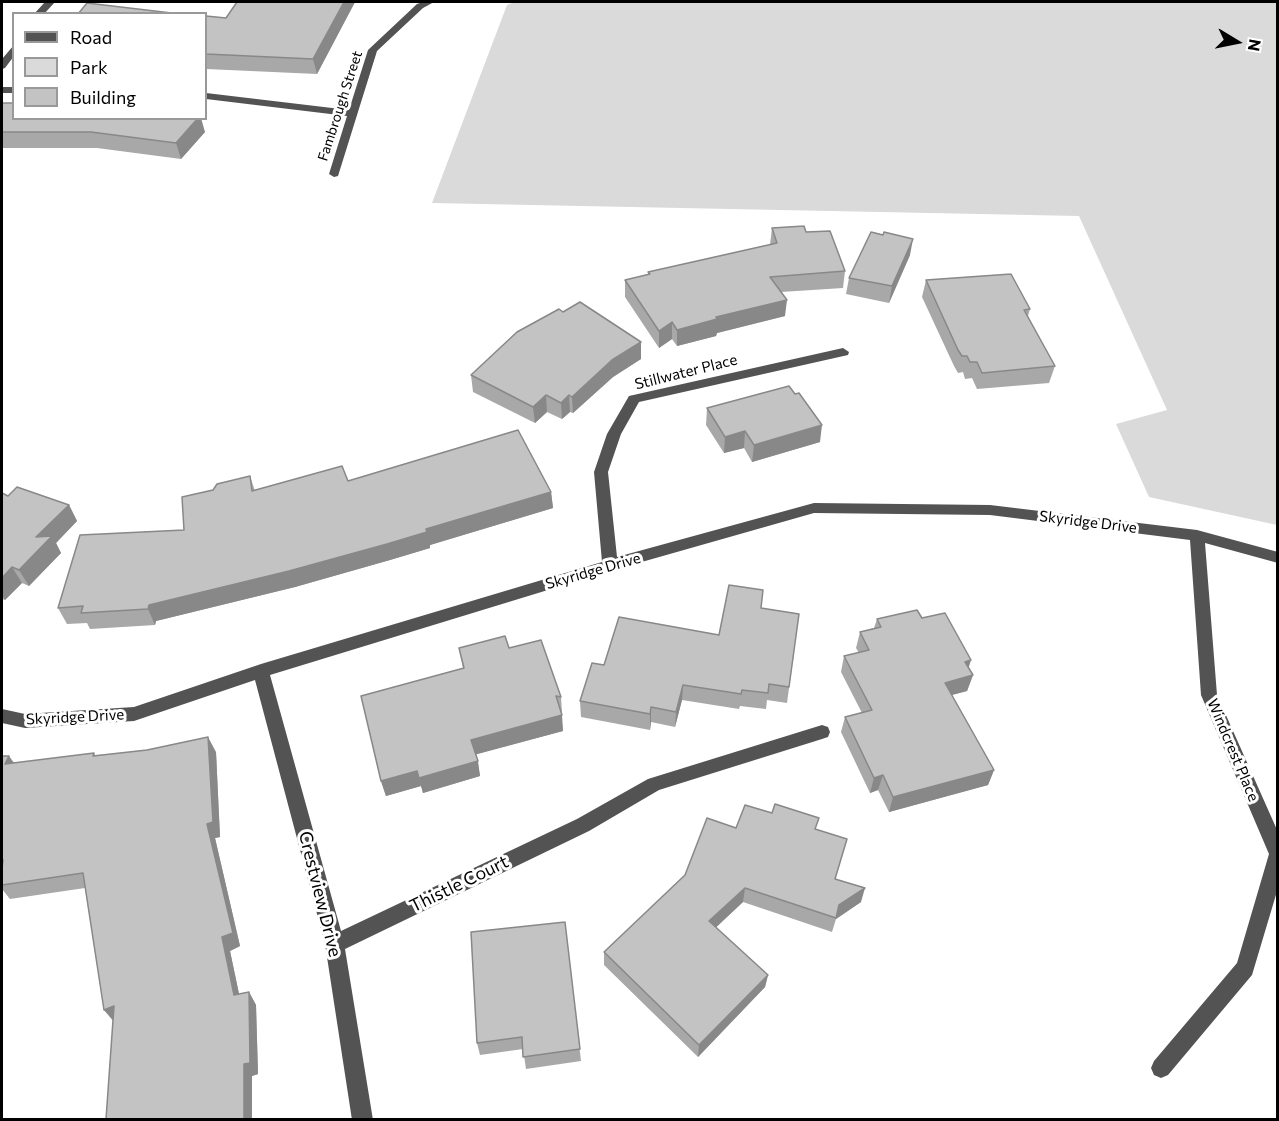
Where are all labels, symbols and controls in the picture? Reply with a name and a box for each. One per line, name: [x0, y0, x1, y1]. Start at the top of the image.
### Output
legend: [12, 12, 207, 120]
north arrow: [1207, 12, 1267, 72]
text: Road: [70, 26, 112, 48]
text: N: [1245, 38, 1266, 53]
street label: Fambrough Street: [314, 49, 366, 163]
text: Park: [70, 56, 108, 78]
text: Building: [70, 86, 136, 108]
street label: Stillwater Place: [633, 351, 739, 393]
street label: Skyridge Drive: [1038, 507, 1138, 537]
street label: Skyridge Drive: [543, 549, 643, 593]
street label: Windcrest Place: [1203, 696, 1263, 804]
street label: Skyridge Drive: [25, 705, 125, 729]
street label: Crestview Drive: [294, 829, 346, 959]
street label: Thistle Court: [406, 851, 512, 917]

